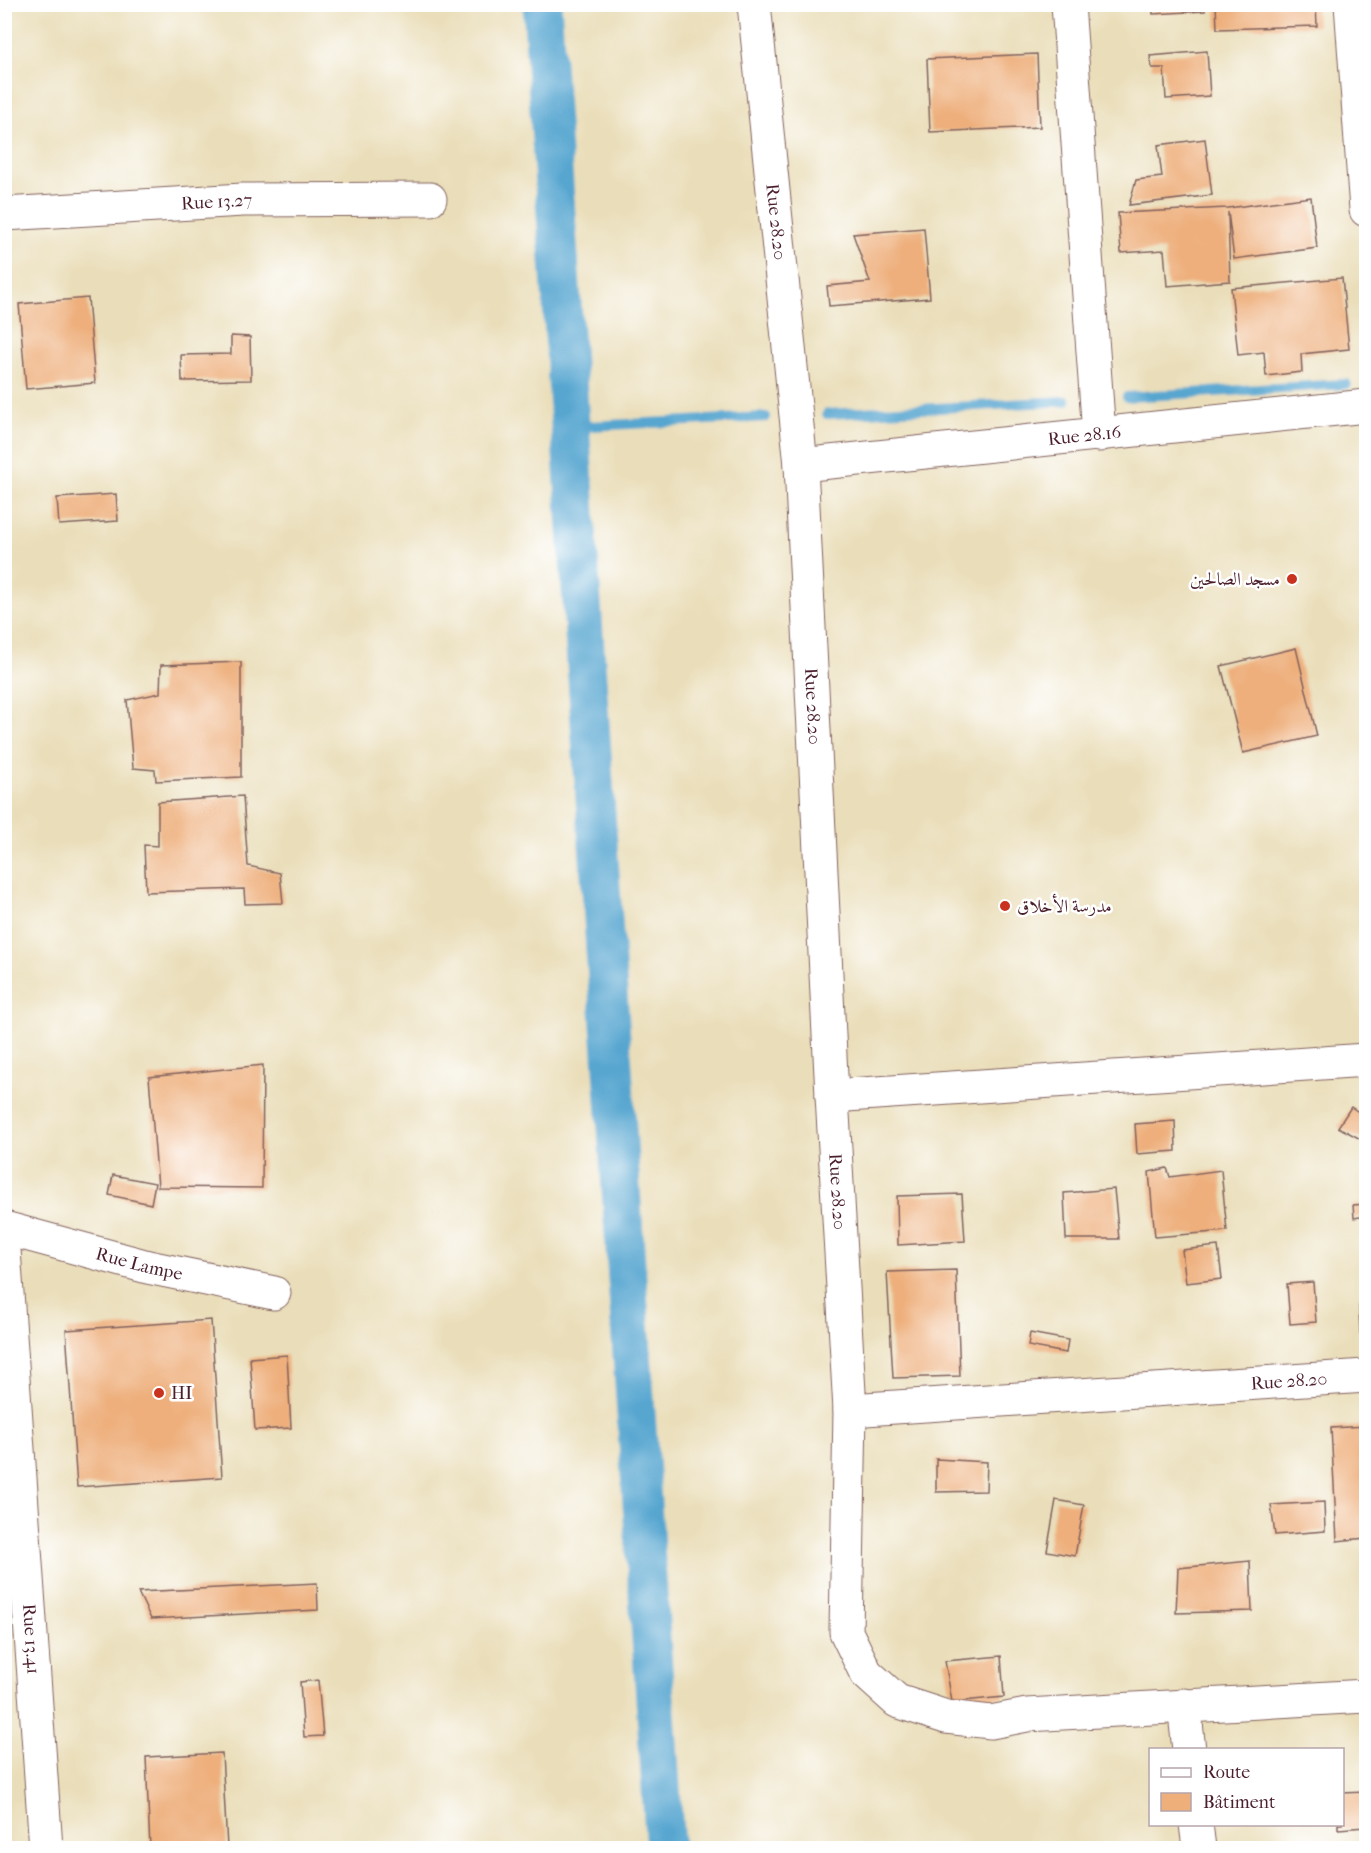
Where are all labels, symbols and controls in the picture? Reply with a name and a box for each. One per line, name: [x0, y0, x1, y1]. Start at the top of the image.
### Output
street label: Rue 28.20: [761, 183, 790, 261]
street label: Rue 13.27: [181, 190, 252, 215]
street label: Rue 28.16: [1047, 422, 1122, 450]
place label: مسجد الصالحين: [1190, 569, 1280, 590]
marker: مسجد الصالحين: [1285, 572, 1299, 586]
street label: Rue 28.20: [800, 668, 825, 745]
place label: مدرسة الأخلاق: [1017, 893, 1112, 917]
marker: مدرسة الأخلاق: [998, 899, 1012, 913]
street label: Rue 28.20: [824, 1153, 850, 1231]
street label: Rue Lampe: [94, 1243, 184, 1285]
street label: Rue 28.20: [1250, 1369, 1328, 1395]
place label: HI: [171, 1383, 192, 1404]
marker: HI: [152, 1386, 166, 1400]
street label: Rue 13.41: [18, 1603, 44, 1675]
legend: [1149, 1748, 1344, 1826]
text: Route: [1203, 1762, 1250, 1783]
text: Bâtiment: [1203, 1792, 1276, 1813]

